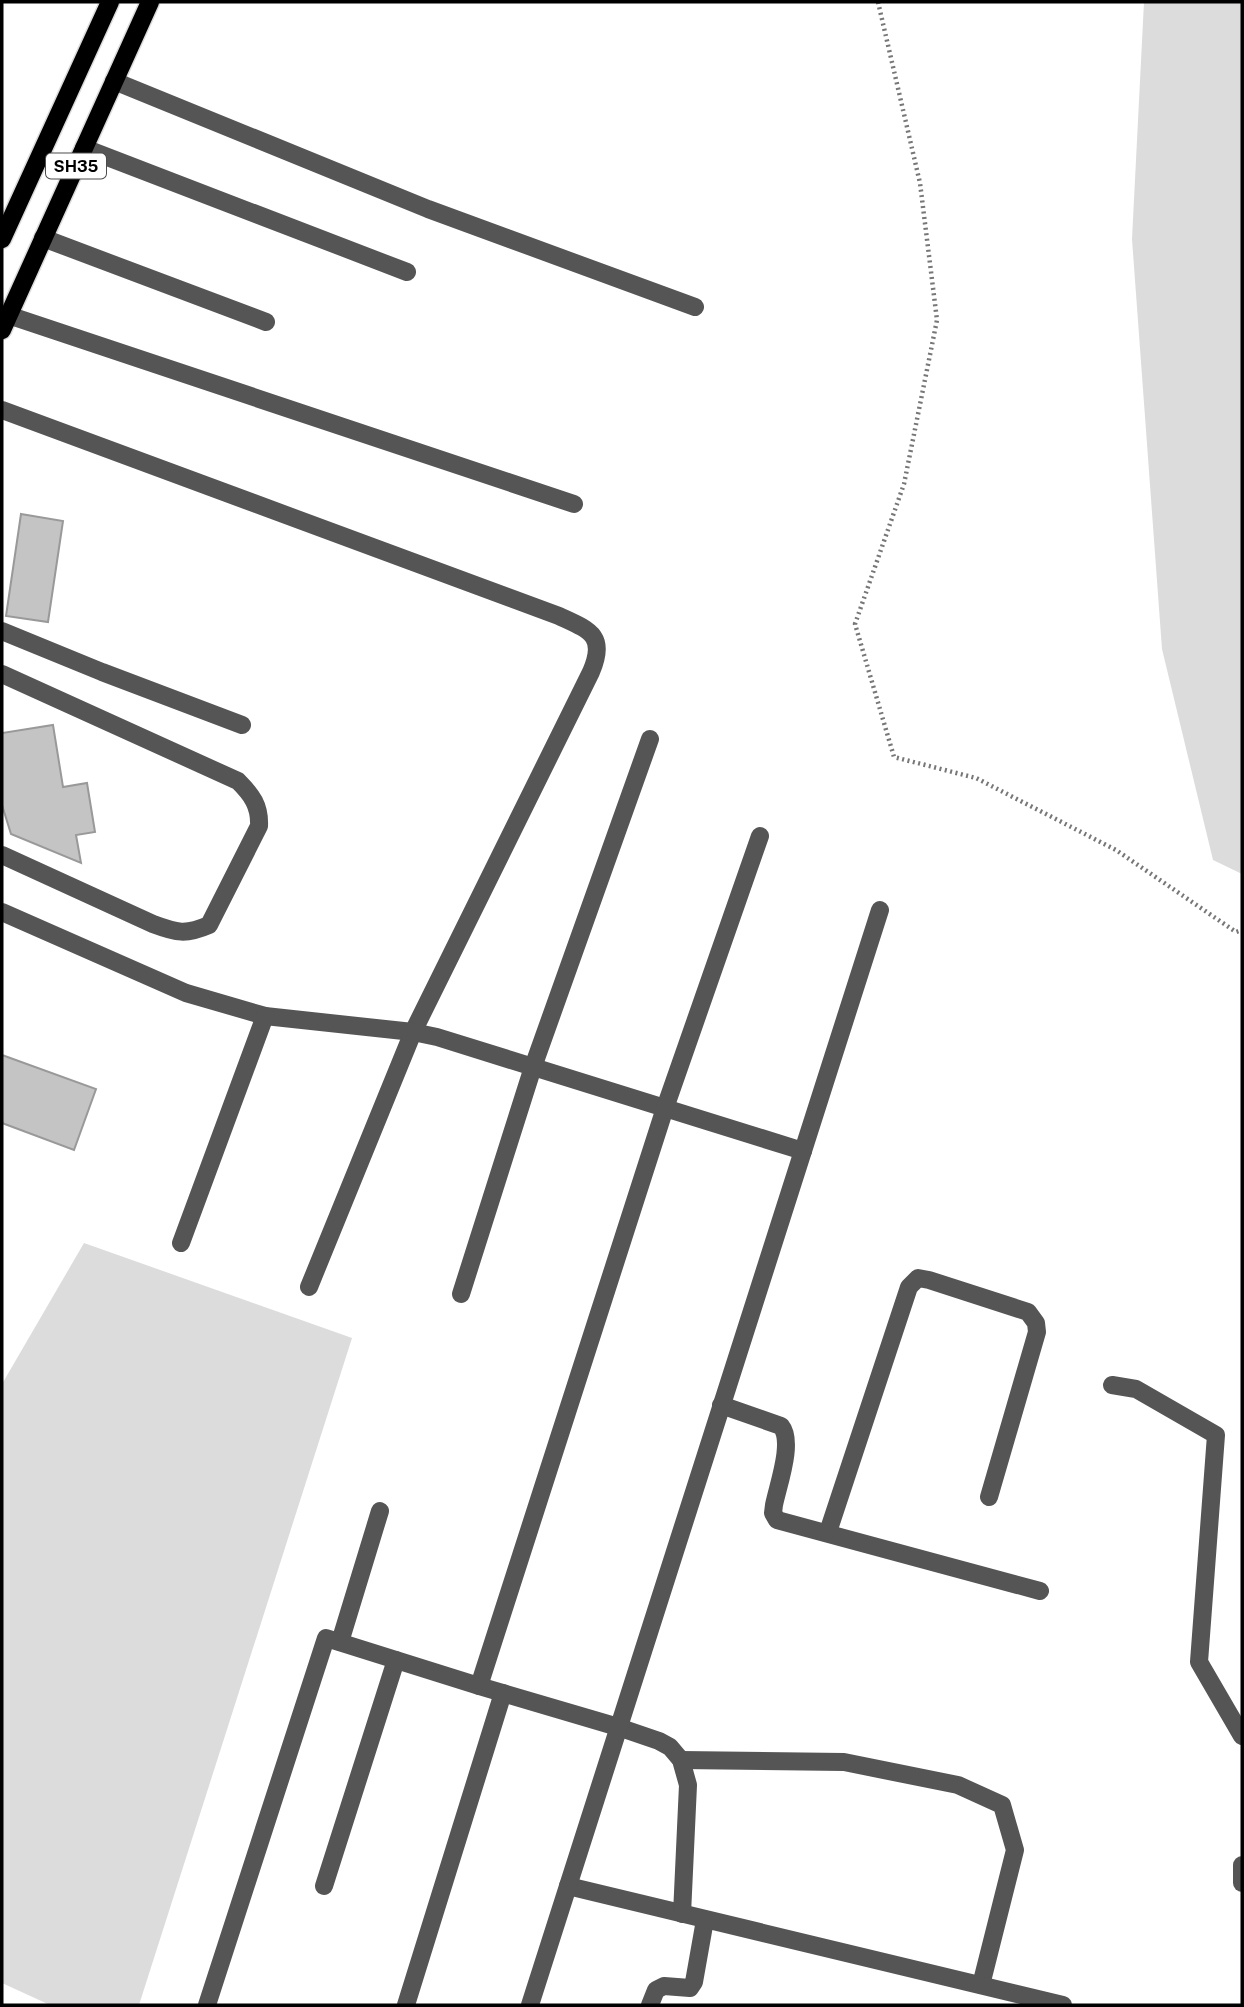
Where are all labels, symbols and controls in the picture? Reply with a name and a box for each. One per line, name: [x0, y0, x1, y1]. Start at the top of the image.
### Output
road number: SH35: [46, 154, 106, 178]

